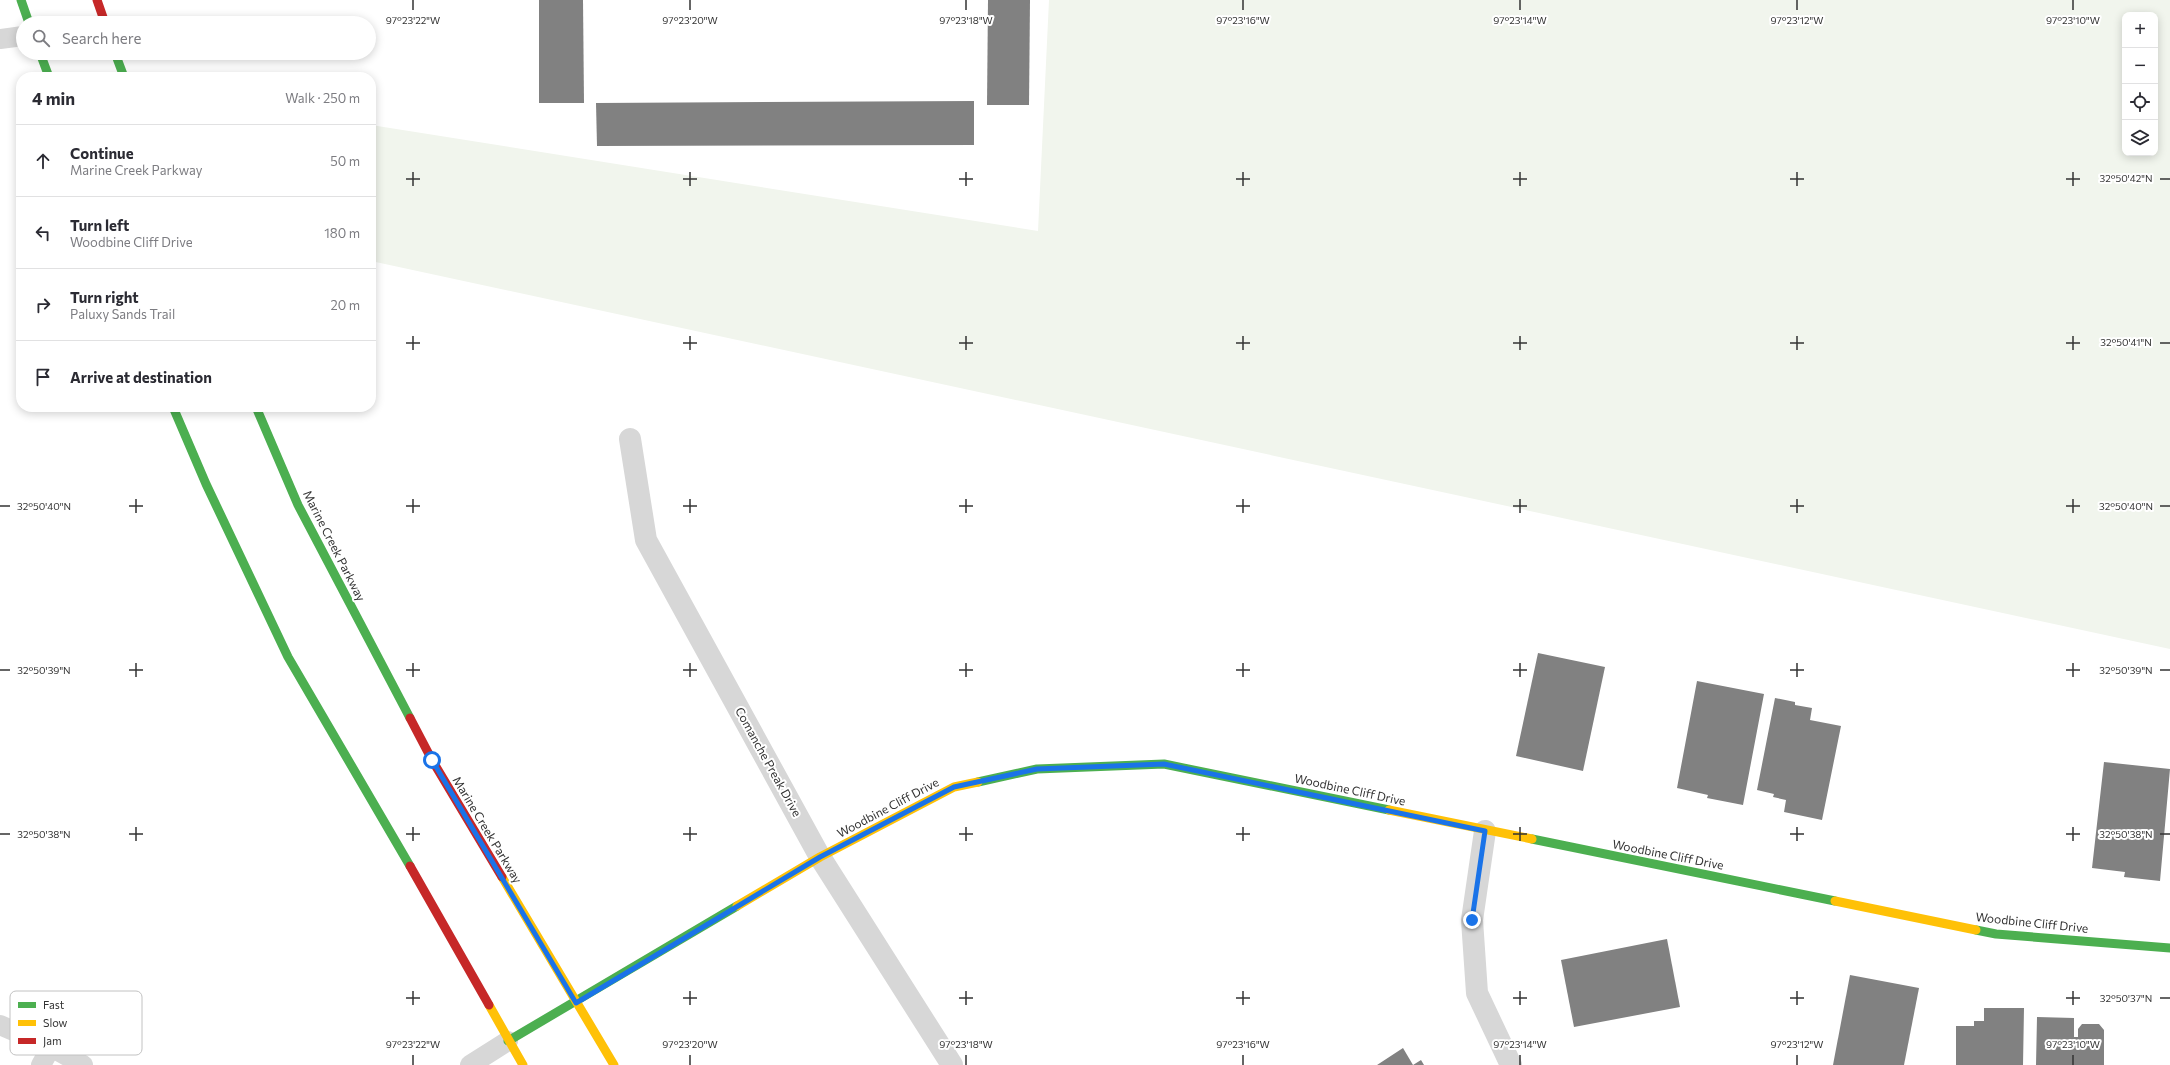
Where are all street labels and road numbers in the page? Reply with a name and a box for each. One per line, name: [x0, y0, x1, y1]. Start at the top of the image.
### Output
street label: Marine Creek Parkway: [301, 488, 369, 603]
street label: Comanche Preak Drive: [733, 704, 805, 819]
street label: Woodbine Cliff Drive: [1293, 770, 1407, 808]
street label: Marine Creek Parkway: [450, 773, 525, 885]
street label: Woodbine Cliff Drive: [834, 774, 941, 840]
street label: Woodbine Cliff Drive: [1611, 836, 1725, 872]
street label: Woodbine Cliff Drive: [1975, 909, 2089, 935]

